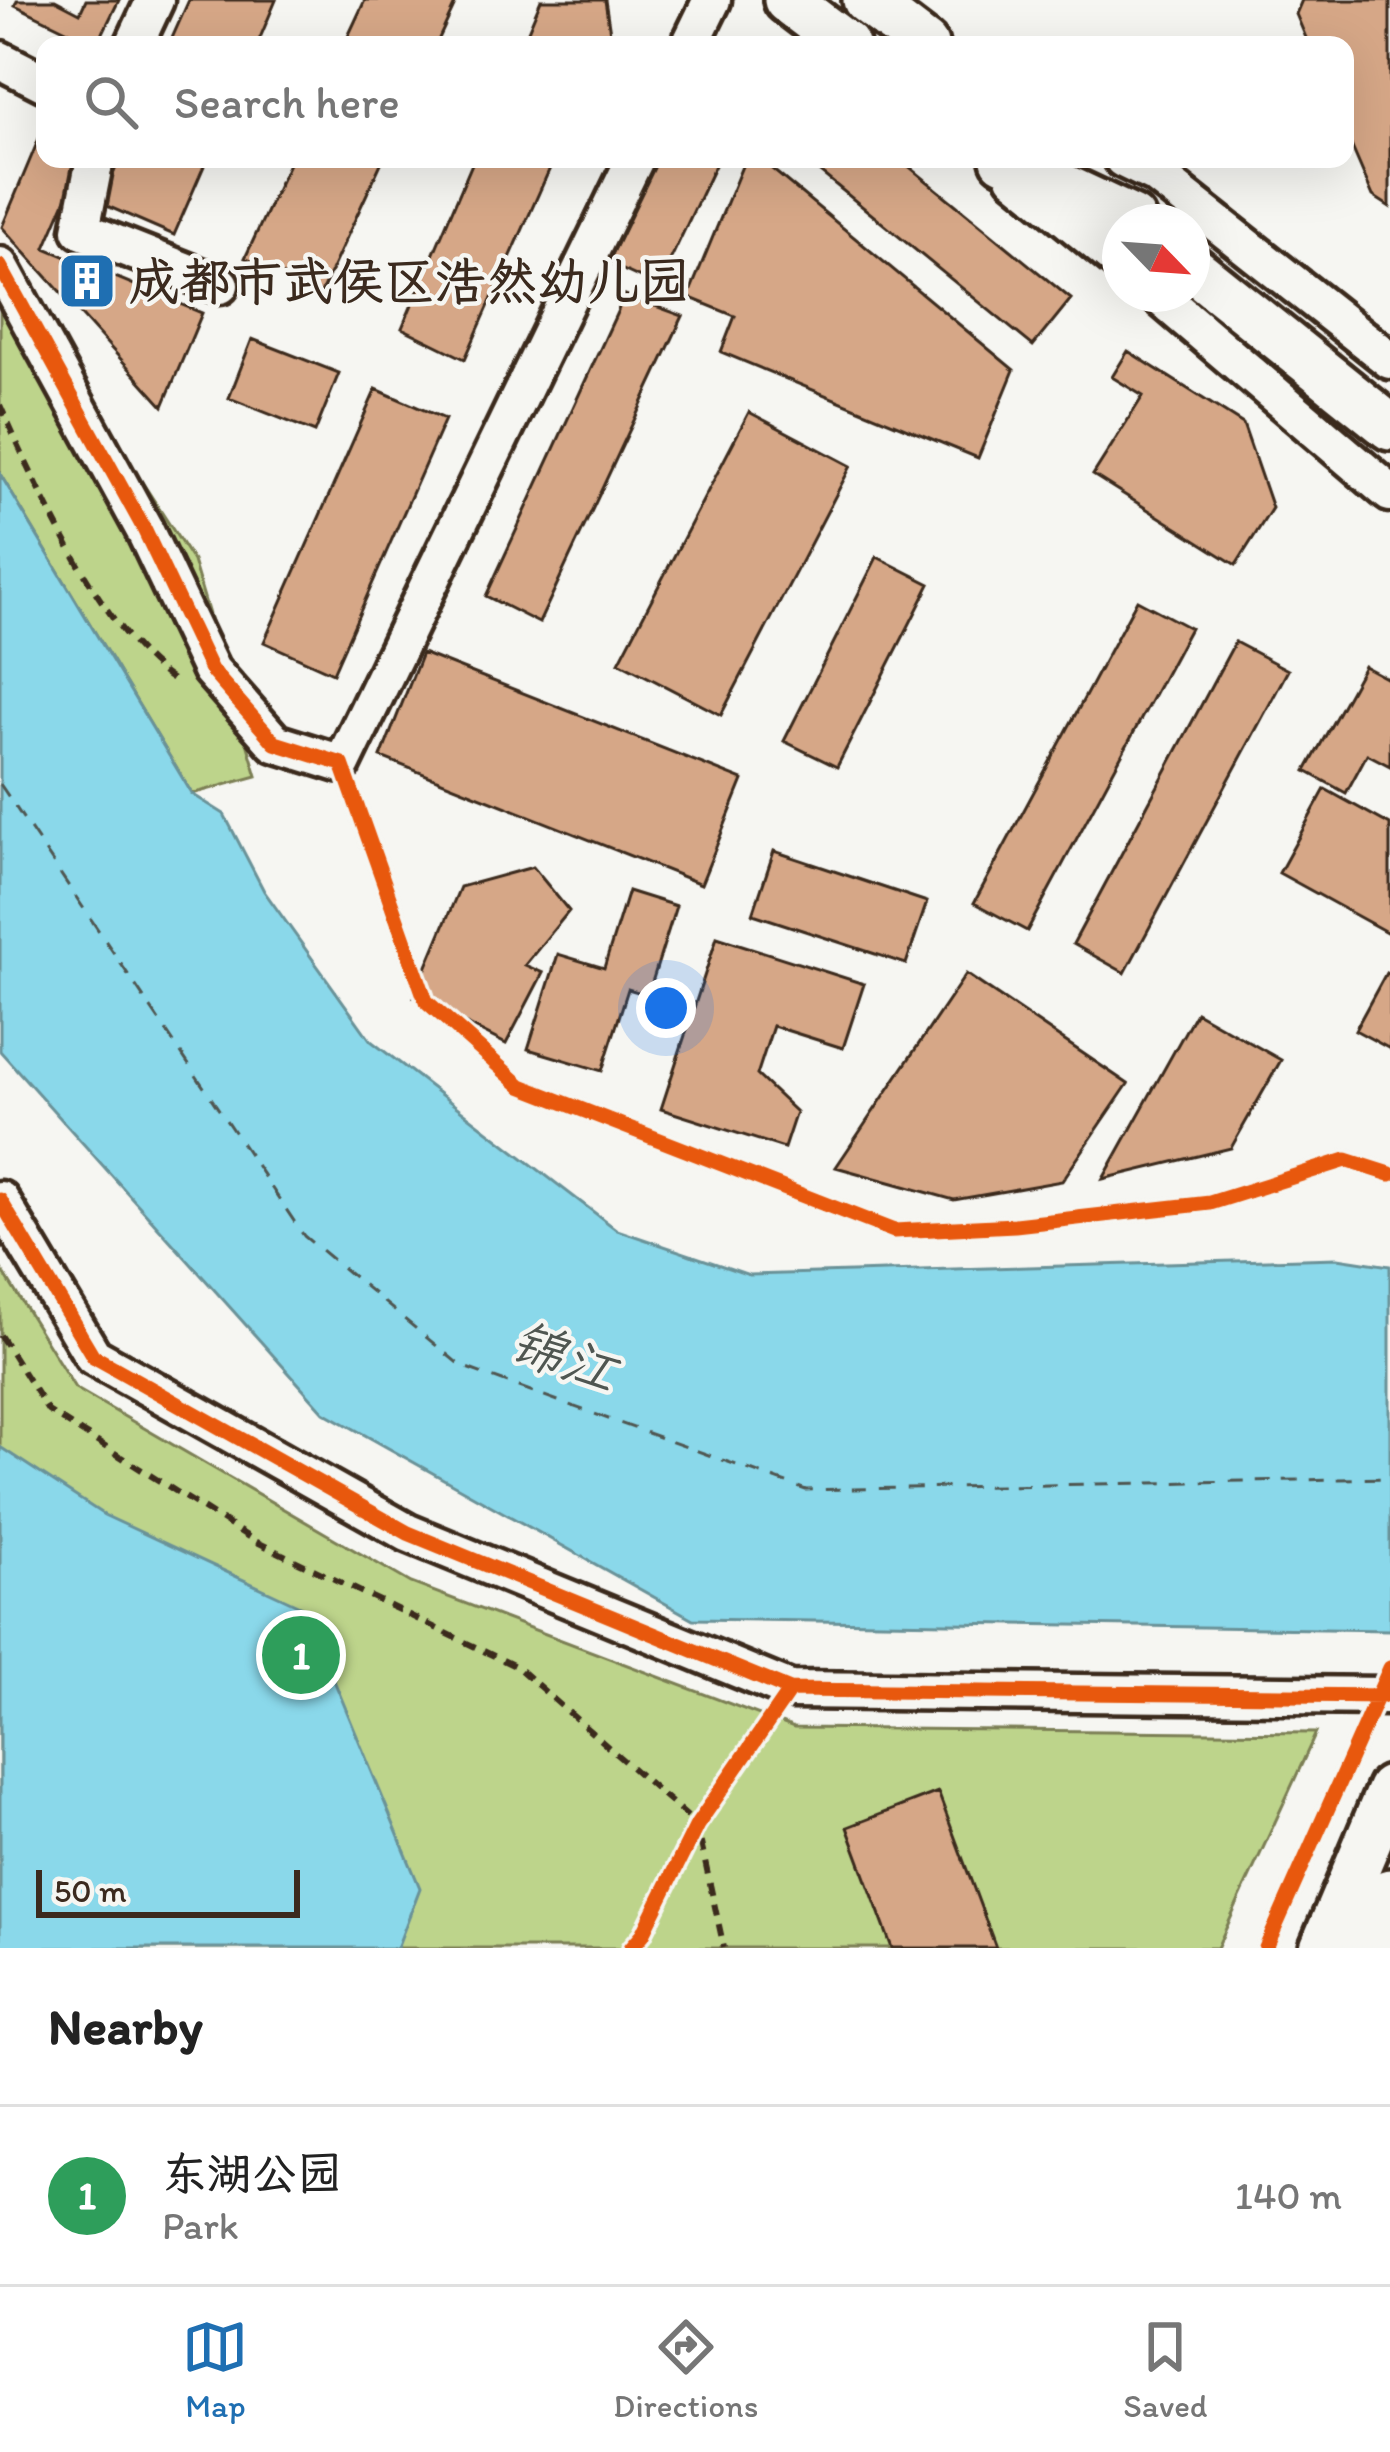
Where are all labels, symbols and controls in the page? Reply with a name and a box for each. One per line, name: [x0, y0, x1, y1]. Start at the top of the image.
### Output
search box: [36, 36, 1354, 168]
icon: search: [78, 69, 144, 135]
text: Search here: [174, 75, 400, 129]
north arrow: [1102, 204, 1210, 312]
building icon: 成都市武侯区浩然幼儿园: [56, 250, 118, 312]
place label: 成都市武侯区浩然幼儿园: [129, 251, 690, 312]
your location: [636, 978, 696, 1038]
water label: 锦江: [502, 1308, 628, 1407]
pin: 1: [262, 1610, 340, 1700]
scale bar: [36, 1864, 300, 1917]
text: 50 m: [54, 1871, 127, 1910]
text: Nearby: [48, 1996, 203, 2057]
text: 东湖公园: [162, 2146, 342, 2200]
text: 1: [78, 2172, 96, 2219]
text: 140 m: [1235, 2172, 1342, 2219]
text: Park: [162, 2202, 239, 2249]
tab: Map: [182, 2314, 248, 2425]
tab: Directions: [613, 2314, 758, 2425]
tab: Saved: [1123, 2314, 1208, 2425]

